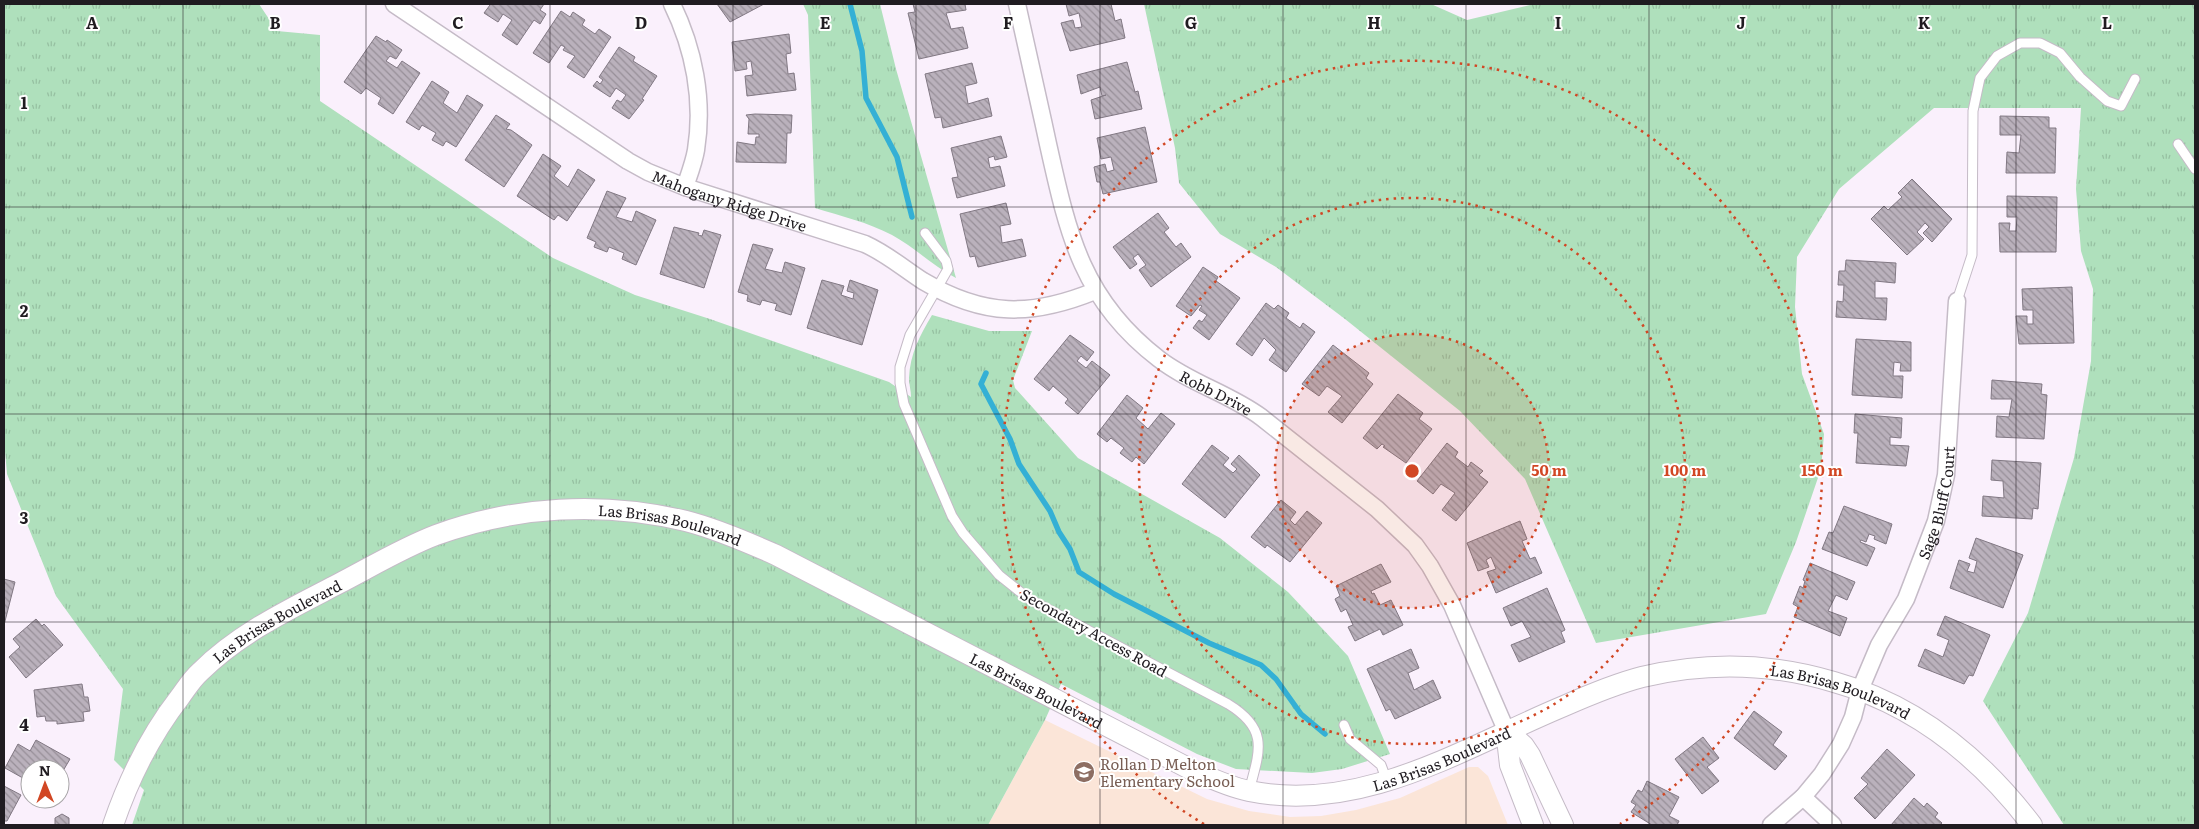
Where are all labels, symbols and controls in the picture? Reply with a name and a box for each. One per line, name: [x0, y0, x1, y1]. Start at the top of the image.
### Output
text: A: [86, 10, 98, 34]
text: B: [269, 10, 281, 34]
text: C: [452, 10, 464, 34]
text: D: [635, 10, 647, 34]
text: E: [820, 10, 831, 34]
text: F: [1003, 10, 1013, 34]
text: G: [1185, 10, 1197, 34]
text: H: [1367, 10, 1381, 34]
text: I: [1555, 10, 1561, 34]
text: J: [1736, 10, 1746, 34]
text: K: [1918, 10, 1931, 34]
text: L: [2102, 10, 2112, 34]
text: 1: [21, 90, 28, 114]
street label: Mahogany Ridge Drive: [649, 163, 810, 236]
text: 2: [20, 298, 29, 322]
street label: Robb Drive: [1176, 364, 1257, 420]
street label: Sage Bluff Court: [1911, 446, 1959, 562]
text: 50 m: [1531, 458, 1567, 481]
text: 100 m: [1664, 458, 1706, 481]
text: 150 m: [1801, 458, 1843, 481]
centre of rings: [1403, 462, 1421, 480]
street label: Las Brisas Boulevard: [598, 498, 746, 551]
text: 3: [20, 505, 29, 529]
street label: Las Brisas Boulevard: [207, 573, 345, 668]
street label: Secondary Access Road: [1016, 582, 1172, 682]
street label: Las Brisas Boulevard: [966, 646, 1107, 734]
street label: Las Brisas Boulevard: [1769, 658, 1915, 724]
text: 4: [19, 712, 29, 736]
street label: Las Brisas Boulevard: [1369, 720, 1514, 796]
place label: Rollan D Melton Elementary School: [1100, 752, 1235, 792]
north arrow: [20, 759, 70, 809]
text: N: [39, 760, 51, 780]
school or university icon: Rollan D Melton Elementary School: [1072, 760, 1096, 784]

